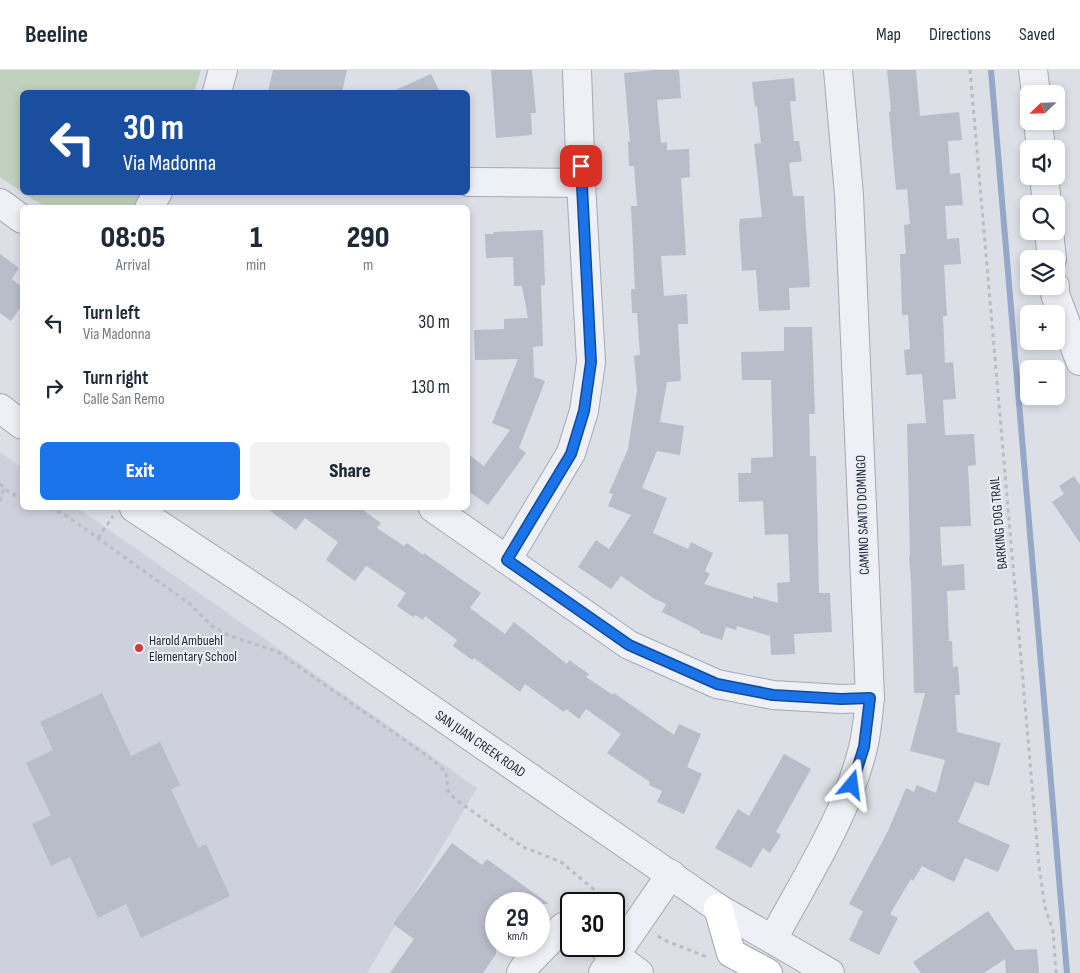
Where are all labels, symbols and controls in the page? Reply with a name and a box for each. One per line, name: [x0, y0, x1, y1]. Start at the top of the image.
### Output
text: Beeline: [25, 20, 88, 49]
text: Map: [876, 24, 901, 45]
text: Directions: [929, 24, 991, 45]
text: Saved: [1019, 24, 1055, 45]
north arrow: [1020, 85, 1065, 130]
map controls: [1020, 85, 1065, 405]
text: 30 m: [123, 107, 184, 150]
icon: left: [40, 110, 105, 175]
button: sound: [1020, 140, 1065, 185]
pin: [560, 145, 602, 187]
text: Via Madonna: [123, 150, 216, 177]
icon: arrive: [567, 152, 595, 180]
button: search: [1020, 195, 1065, 240]
text: 08:05: [101, 220, 165, 256]
text: 1: [250, 220, 262, 256]
text: 290: [347, 220, 389, 256]
button: layers: [1020, 250, 1065, 295]
text: Arrival: [116, 256, 150, 275]
text: min: [246, 256, 266, 275]
text: m: [363, 256, 373, 275]
text: Turn left: [83, 302, 140, 325]
button: +: [1020, 305, 1065, 350]
icon: left: [40, 309, 68, 337]
text: 30 m: [418, 311, 450, 334]
text: Via Madonna: [83, 325, 151, 344]
button: −: [1020, 360, 1065, 405]
text: Turn right: [83, 367, 148, 390]
icon: right: [40, 374, 68, 402]
text: 130 m: [412, 376, 450, 399]
text: Calle San Remo: [83, 390, 165, 409]
button: Exit: [40, 442, 240, 500]
button: Share: [250, 442, 450, 500]
street label: CAMINO SANTO DOMINGO: [852, 455, 873, 575]
street label: BARKING DOG TRAIL: [986, 476, 1011, 570]
place label: Harold Ambuehl Elementary School: [149, 632, 237, 665]
marker: Harold Ambuehl Elementary School: [133, 642, 145, 654]
street label: SAN JUAN CREEK ROAD: [432, 707, 529, 781]
position arrow: [825, 758, 877, 810]
speed limit sign: 30: [560, 892, 625, 957]
text: 29: [506, 903, 529, 934]
text: km/h: [507, 929, 528, 944]

